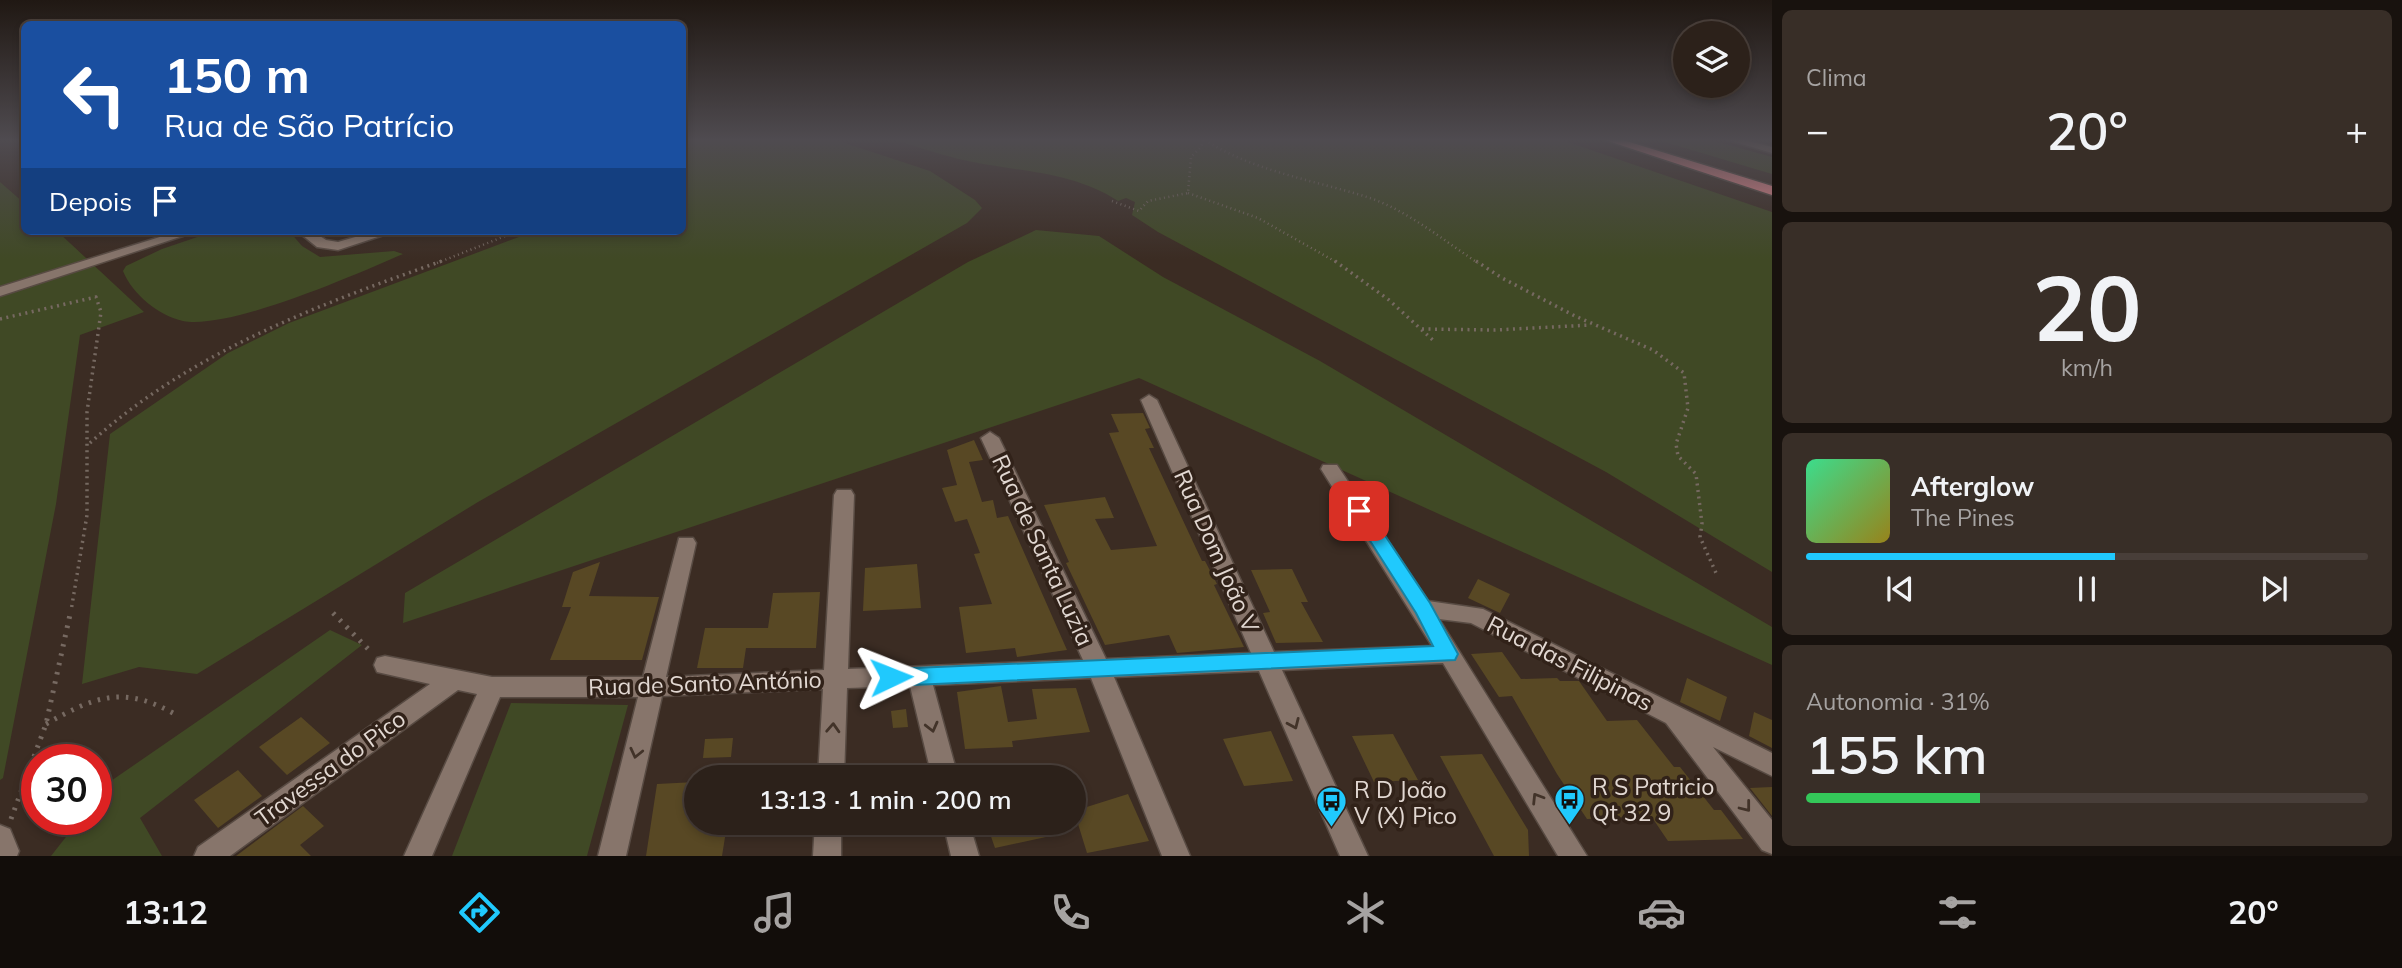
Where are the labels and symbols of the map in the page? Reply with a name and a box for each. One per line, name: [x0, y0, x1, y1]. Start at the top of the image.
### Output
street label: Rua de Santa Luzia: [986, 450, 1100, 650]
street label: Rua Dom João V: [1168, 465, 1266, 637]
pin: [1329, 481, 1389, 541]
street label: Rua das Filipinas: [1483, 609, 1657, 717]
position arrow: [854, 640, 928, 714]
street label: Rua de Santo António: [588, 664, 822, 702]
street label: Travessa do Pico: [249, 704, 411, 832]
one-way arrow: [1286, 717, 1300, 729]
one-way arrow: [924, 720, 938, 732]
one-way arrow: [825, 722, 840, 733]
speed limit sign: 30: [21, 744, 112, 835]
one-way arrow: [629, 747, 644, 759]
place label: R S Patricio Qt 32 9: [1592, 772, 1714, 827]
place label: R D João V (X) Pico: [1354, 775, 1457, 830]
bus stop icon: R S Patricio Qt 32 9: [1552, 782, 1586, 826]
bus stop icon: R D João V (X) Pico: [1314, 785, 1348, 829]
one-way arrow: [1532, 793, 1545, 806]
one-way arrow: [1737, 800, 1750, 812]

